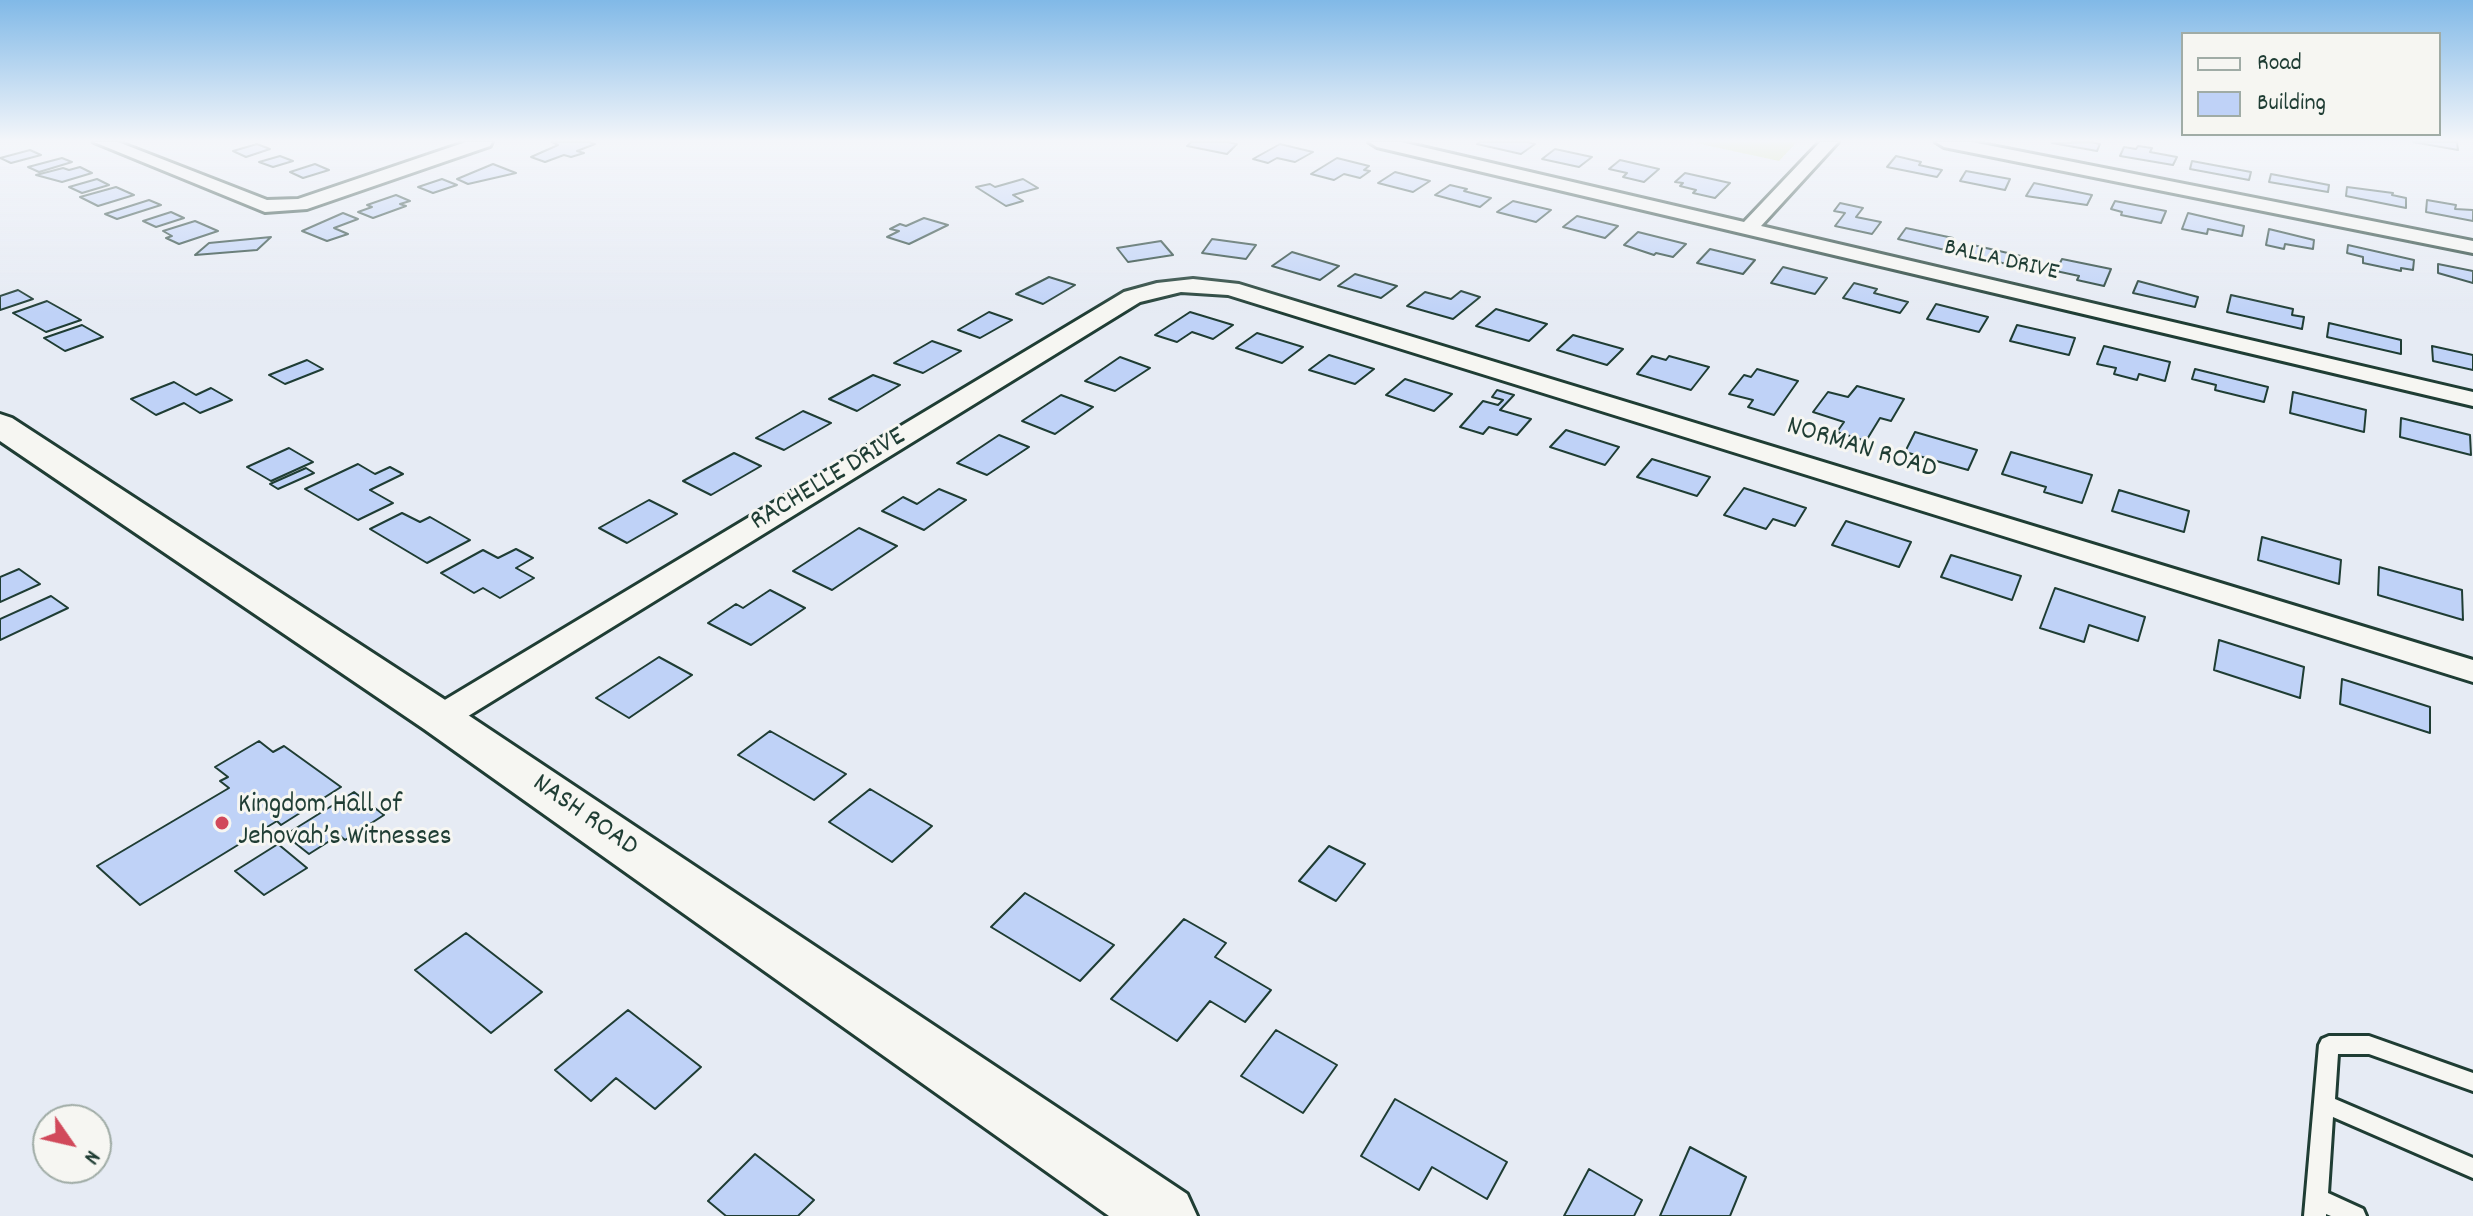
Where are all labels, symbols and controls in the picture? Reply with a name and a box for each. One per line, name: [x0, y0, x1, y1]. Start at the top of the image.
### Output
legend: [2181, 32, 2441, 136]
text: Road: [2257, 47, 2302, 81]
text: Building: [2257, 87, 2326, 121]
street label: BALLA DRIVE: [1941, 235, 2061, 289]
street label: NORMAN ROAD: [1782, 411, 1940, 489]
street label: RACHELLE DRIVE: [745, 422, 913, 540]
street label: NASH ROAD: [525, 768, 643, 866]
place label: Kingdom Hall of Jehovah’s Witnesses: [238, 790, 452, 856]
marker: Kingdom Hall of Jehovah’s Witnesses: [213, 814, 231, 832]
north arrow: [32, 1104, 112, 1184]
text: N: [75, 1143, 107, 1170]

